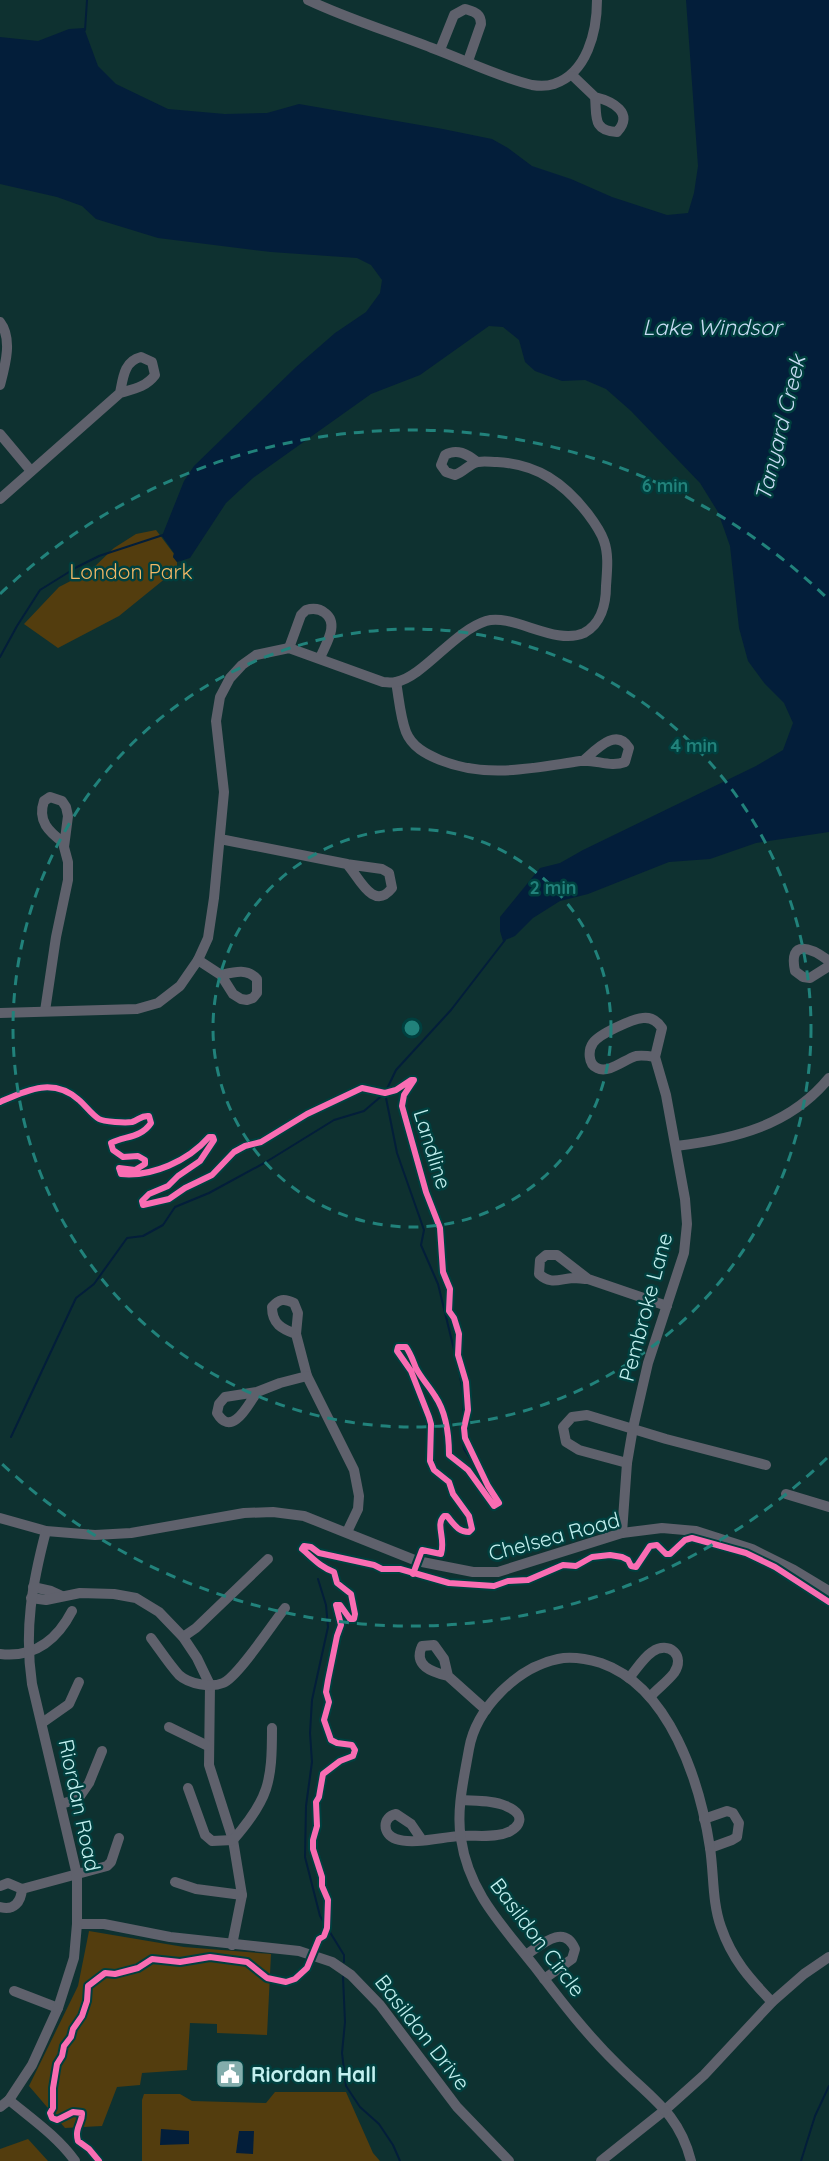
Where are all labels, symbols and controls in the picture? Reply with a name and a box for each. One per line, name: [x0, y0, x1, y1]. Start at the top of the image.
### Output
water label: Lake Windsor: [643, 313, 784, 341]
water label: Tanyard Creek: [748, 350, 812, 504]
text: 6 min: [642, 474, 688, 497]
park label: London Park: [69, 558, 193, 584]
text: 4 min: [670, 734, 718, 757]
text: 2 min: [530, 876, 576, 899]
centre of rings: [402, 1018, 422, 1038]
street label: Landline: [409, 1106, 457, 1192]
street label: Pembroke Lane: [613, 1230, 677, 1384]
street label: Chelsea Road: [486, 1506, 622, 1566]
street label: Riordan Road: [53, 1737, 107, 1873]
street label: Basildon Circle: [485, 1873, 591, 2001]
street label: Basildon Drive: [370, 1969, 476, 2095]
public building icon: Riordan Hall: [214, 2058, 246, 2090]
place label: Riordan Hall: [251, 2061, 377, 2087]

